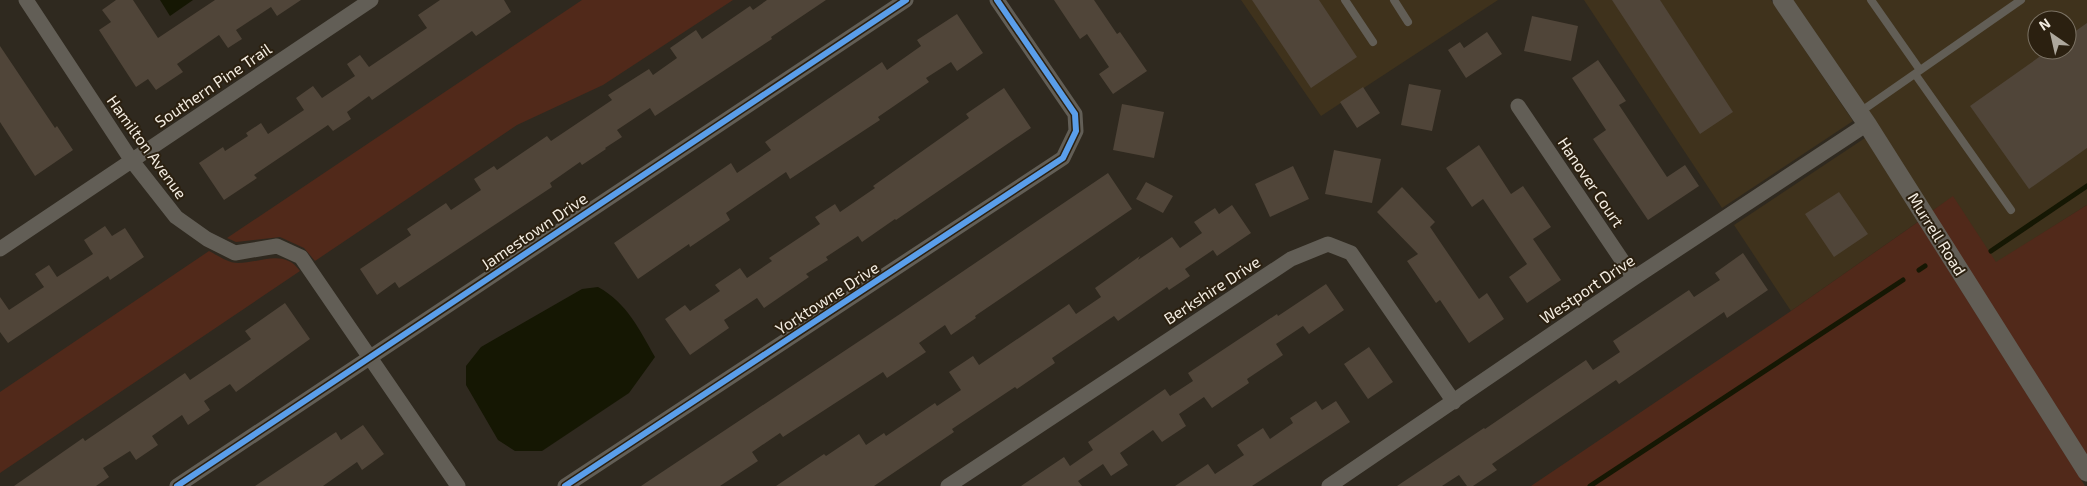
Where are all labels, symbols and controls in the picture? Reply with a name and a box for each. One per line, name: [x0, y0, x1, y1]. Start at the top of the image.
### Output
north arrow: [2027, 10, 2077, 60]
text: N: [2036, 14, 2053, 34]
street label: Southern Pine Trail: [151, 38, 275, 131]
street label: Hamilton Avenue: [103, 91, 191, 202]
street label: Hanover Court: [1554, 133, 1628, 230]
street label: Jamestown Drive: [477, 188, 590, 273]
street label: Murrell Road: [1904, 189, 1970, 279]
street label: Westport Drive: [1536, 250, 1638, 327]
street label: Berkshire Drive: [1160, 251, 1263, 328]
street label: Yorktowne Drive: [771, 257, 882, 338]

